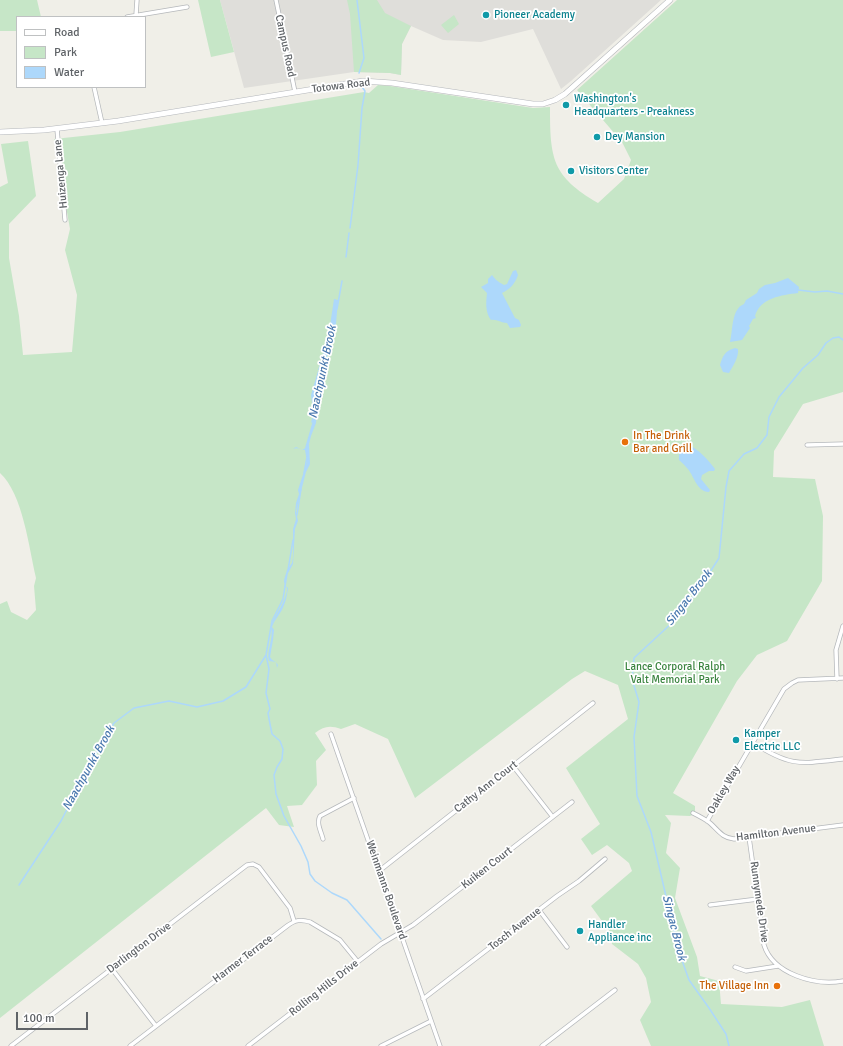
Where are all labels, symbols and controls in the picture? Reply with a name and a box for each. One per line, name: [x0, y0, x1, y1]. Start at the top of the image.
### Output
place label: Pioneer Academy: [494, 8, 575, 22]
marker: Pioneer Academy: [481, 10, 491, 20]
street label: Campus Road: [272, 14, 298, 78]
legend: [16, 16, 146, 88]
text: Road: [54, 25, 80, 40]
text: Park: [54, 45, 77, 60]
text: Water: [54, 65, 84, 80]
street label: Totowa Road: [311, 76, 371, 96]
place label: Washington's Headquarters - Preakness: [574, 92, 694, 118]
marker: Washington's Headquarters - Preakness: [561, 100, 571, 110]
place label: Dey Mansion: [605, 130, 665, 144]
marker: Dey Mansion: [592, 132, 602, 142]
street label: Huizenga Lane: [51, 139, 71, 209]
place label: Visitors Center: [579, 164, 648, 178]
marker: Visitors Center: [566, 166, 576, 176]
water label: Naachpunkt Brook: [306, 324, 340, 420]
place label: In The Drink Bar and Grill: [633, 429, 692, 455]
marker: In The Drink Bar and Grill: [620, 437, 630, 447]
water label: Singac Brook: [663, 567, 715, 629]
park label: Lance Corporal Ralph Valt Memorial Park: [625, 660, 725, 686]
water label: Naachpunkt Brook: [60, 723, 118, 813]
place label: Kamper Electric LLC: [744, 727, 800, 753]
marker: Kamper Electric LLC: [731, 735, 741, 745]
street label: Cathy Ann Court: [452, 758, 520, 816]
street label: Oakley Way: [705, 763, 743, 817]
street label: Hamilton Avenue: [735, 822, 817, 844]
street label: Weinmanns Boulevard: [363, 839, 409, 941]
street label: Kuiken Court: [459, 844, 515, 892]
street label: Runnymede Drive: [747, 860, 771, 944]
water label: Singac Brook: [659, 894, 689, 962]
street label: Tosch Avenue: [486, 904, 544, 954]
place label: Handler Appliance inc: [588, 918, 651, 944]
street label: Darlington Drive: [104, 920, 174, 976]
marker: Handler Appliance inc: [575, 926, 585, 936]
street label: Harmer Terrace: [210, 932, 276, 986]
street label: Rolling Hills Drive: [287, 957, 361, 1019]
place label: The Village Inn: [700, 979, 769, 993]
marker: The Village Inn: [772, 981, 782, 991]
scale bar: [18, 1004, 90, 1030]
text: 100 m: [23, 1011, 55, 1026]

